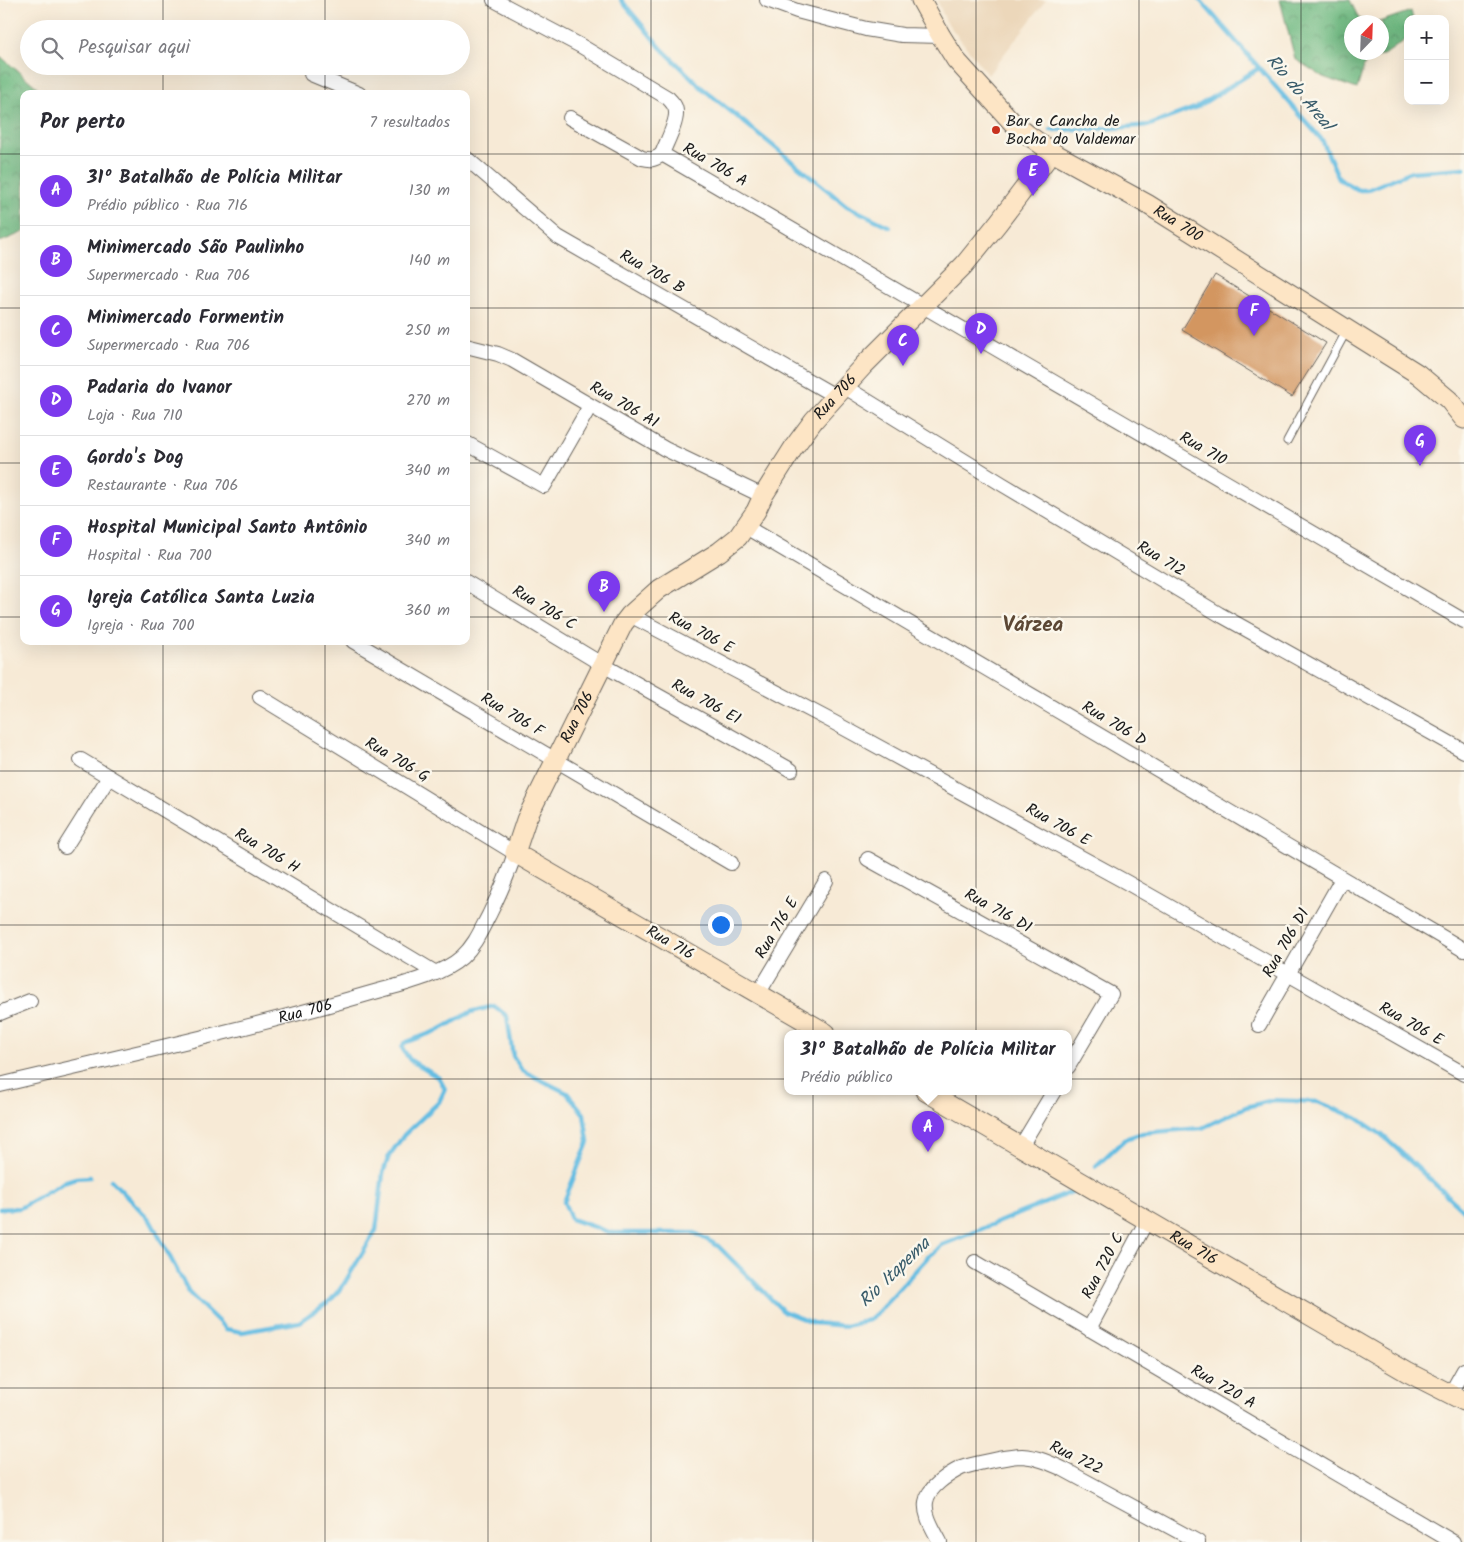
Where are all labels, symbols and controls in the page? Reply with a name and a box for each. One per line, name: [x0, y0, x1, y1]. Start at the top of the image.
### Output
north arrow: [1344, 15, 1389, 60]
map controls: [1404, 15, 1449, 105]
button: +: [1404, 15, 1449, 60]
search box: [20, 20, 470, 75]
text: Pesquisar aqui: [78, 33, 190, 63]
icon: search: [38, 34, 66, 62]
water label: Rio do Areal: [1258, 48, 1342, 140]
button: −: [1404, 60, 1449, 105]
text: Por perto: [40, 106, 125, 139]
place label: Bar e Cancha de Bocha do Valdemar: [1006, 109, 1137, 152]
text: 7 resultados: [370, 110, 450, 135]
marker: Bar e Cancha de Bocha do Valdemar: [990, 124, 1002, 136]
street label: Rua 706 A: [678, 136, 752, 194]
pin: E: [1017, 155, 1049, 196]
text: 31º Batalhão de Polícia Militar: [87, 163, 342, 193]
text: A: [51, 178, 61, 203]
text: 130 m: [409, 178, 450, 203]
text: Prédio público · Rua 716: [87, 193, 248, 218]
street label: Rua 700: [1148, 198, 1208, 249]
text: Minimercado São Paulinho: [87, 233, 304, 263]
street label: Rua 706 B: [615, 243, 689, 301]
text: B: [51, 248, 61, 273]
text: 140 m: [409, 248, 450, 273]
text: Supermercado · Rua 706: [87, 263, 250, 288]
pin: F: [1238, 295, 1270, 336]
text: Minimercado Formentin: [87, 303, 284, 333]
pin: D: [965, 313, 997, 354]
text: C: [51, 318, 61, 343]
text: 250 m: [405, 318, 450, 343]
pin: C: [887, 325, 919, 366]
text: Supermercado · Rua 706: [87, 333, 250, 358]
street label: Rua 706: [807, 368, 863, 426]
text: Padaria do Ivanor: [87, 373, 232, 403]
street label: Rua 706 A1: [585, 375, 663, 435]
text: D: [51, 388, 61, 413]
text: 270 m: [406, 388, 450, 413]
text: Loja · Rua 710: [87, 403, 183, 428]
street label: Rua 710: [1175, 425, 1231, 473]
pin: G: [1404, 425, 1436, 466]
text: Gordo's Dog: [87, 443, 184, 473]
text: E: [52, 458, 60, 483]
text: 340 m: [405, 458, 450, 483]
text: Restaurante · Rua 706: [87, 473, 238, 498]
text: Hospital Municipal Santo Antônio: [87, 513, 367, 543]
text: F: [52, 528, 60, 553]
text: 340 m: [405, 528, 450, 553]
street label: Rua 712: [1132, 535, 1190, 583]
text: Hospital · Rua 700: [87, 543, 212, 568]
pin: B: [588, 571, 620, 612]
street label: Rua 706 C: [507, 579, 581, 637]
text: Igreja Católica Santa Luzia: [87, 583, 315, 613]
text: G: [51, 598, 61, 623]
text: 360 m: [405, 598, 450, 623]
street label: Rua 706 E: [664, 605, 739, 661]
district label: Várzea: [1003, 609, 1064, 642]
text: Igreja · Rua 700: [87, 613, 195, 638]
street label: Rua 706 E1: [667, 673, 745, 731]
street label: Rua 706 F: [476, 686, 550, 745]
street label: Rua 706: [553, 687, 600, 747]
street label: Rua 706 D: [1077, 695, 1151, 753]
street label: Rua 706 G: [360, 731, 434, 789]
street label: Rua 706 E: [1021, 797, 1096, 853]
street label: Rua 706 H: [230, 822, 304, 880]
street label: Rua 716 D1: [960, 882, 1036, 940]
street label: Rua 716 E: [749, 892, 806, 964]
street label: Rua 706 D1: [1256, 903, 1316, 983]
your location: [708, 912, 734, 938]
street label: Rua 716: [641, 919, 699, 967]
street label: Rua 706: [275, 992, 335, 1031]
street label: Rua 706 E: [1374, 995, 1449, 1053]
popup: [784, 1030, 1072, 1095]
text: 31º Batalhão de Polícia Militar: [801, 1035, 1056, 1065]
text: Prédio público: [801, 1065, 893, 1090]
pin: A: [912, 1111, 944, 1152]
street label: Rua 716: [1165, 1224, 1223, 1272]
street label: Rua 720 C: [1075, 1229, 1131, 1303]
water label: Rio Itapema: [852, 1230, 939, 1315]
street label: Rua 720 A: [1186, 1358, 1261, 1416]
street label: Rua 722: [1045, 1434, 1107, 1482]

